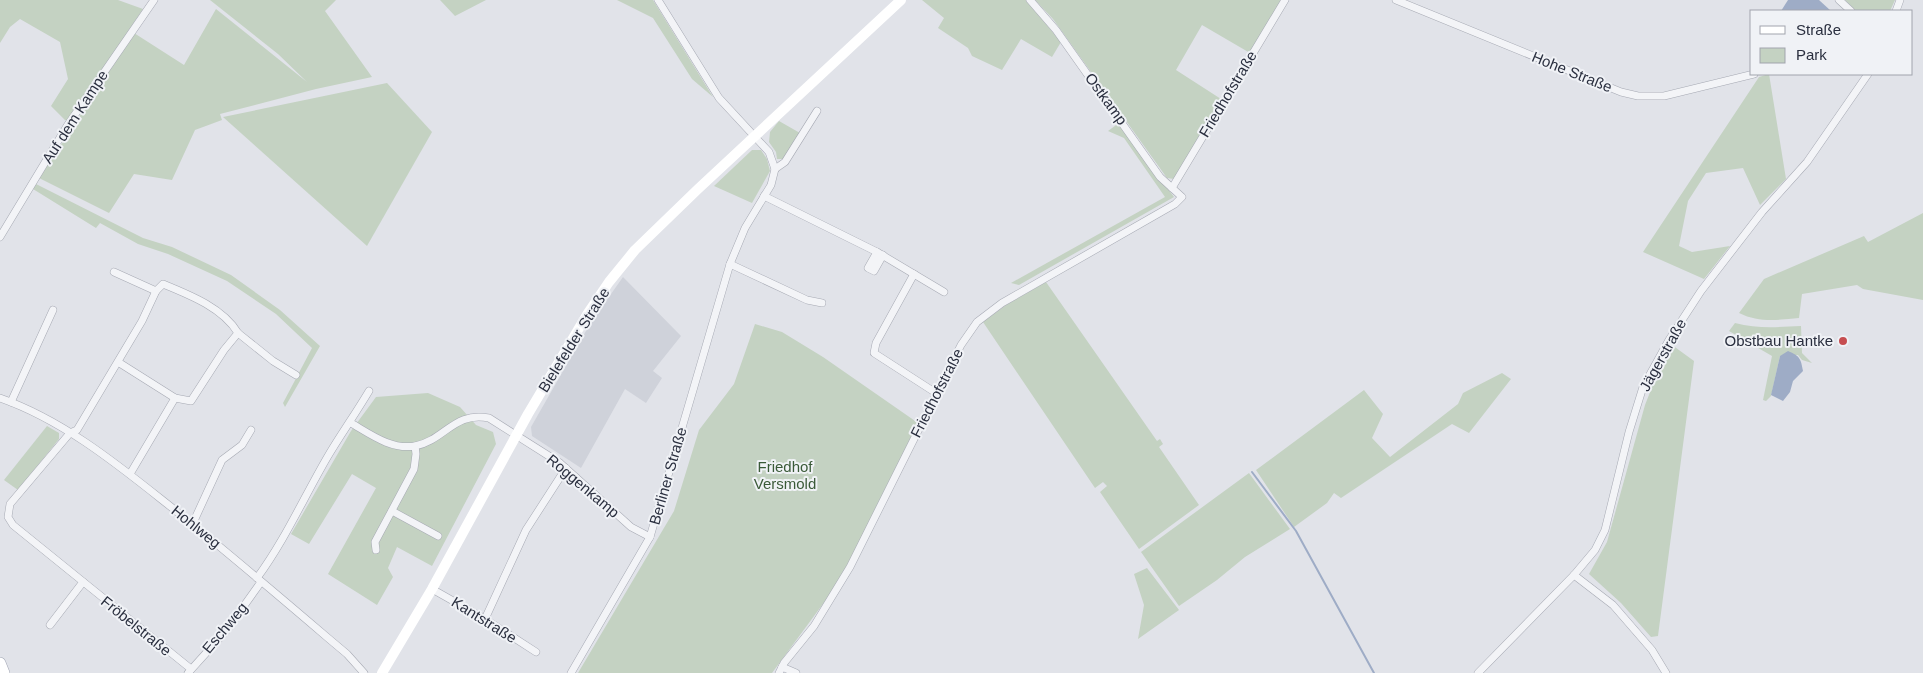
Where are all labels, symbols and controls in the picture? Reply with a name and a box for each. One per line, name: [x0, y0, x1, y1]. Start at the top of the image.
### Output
legend: [1750, 10, 1913, 75]
text: Straße: [1796, 21, 1841, 38]
text: Park: [1796, 46, 1827, 63]
street label: Friedhofstraße: [1195, 48, 1260, 140]
street label: Hohe Straße: [1530, 48, 1615, 95]
street label: Auf dem Kampe: [38, 67, 111, 166]
street label: Ostkamp: [1082, 69, 1131, 128]
street label: Bielefelder Straße: [535, 284, 613, 395]
street label: Jägerstraße: [1636, 316, 1689, 394]
place label: Obstbau Hantke: [1725, 332, 1833, 349]
marker: Obstbau Hantke: [1837, 335, 1849, 347]
street label: Friedhofstraße: [907, 345, 966, 440]
street label: Berliner Straße: [645, 425, 690, 527]
street label: Roggenkamp: [544, 450, 623, 521]
park label: Friedhof Versmold: [754, 458, 816, 492]
street label: Hohlweg: [168, 502, 224, 552]
street label: Fröbelstraße: [98, 592, 175, 659]
street label: Kantstraße: [449, 593, 520, 646]
street label: Eschweg: [199, 599, 251, 656]

